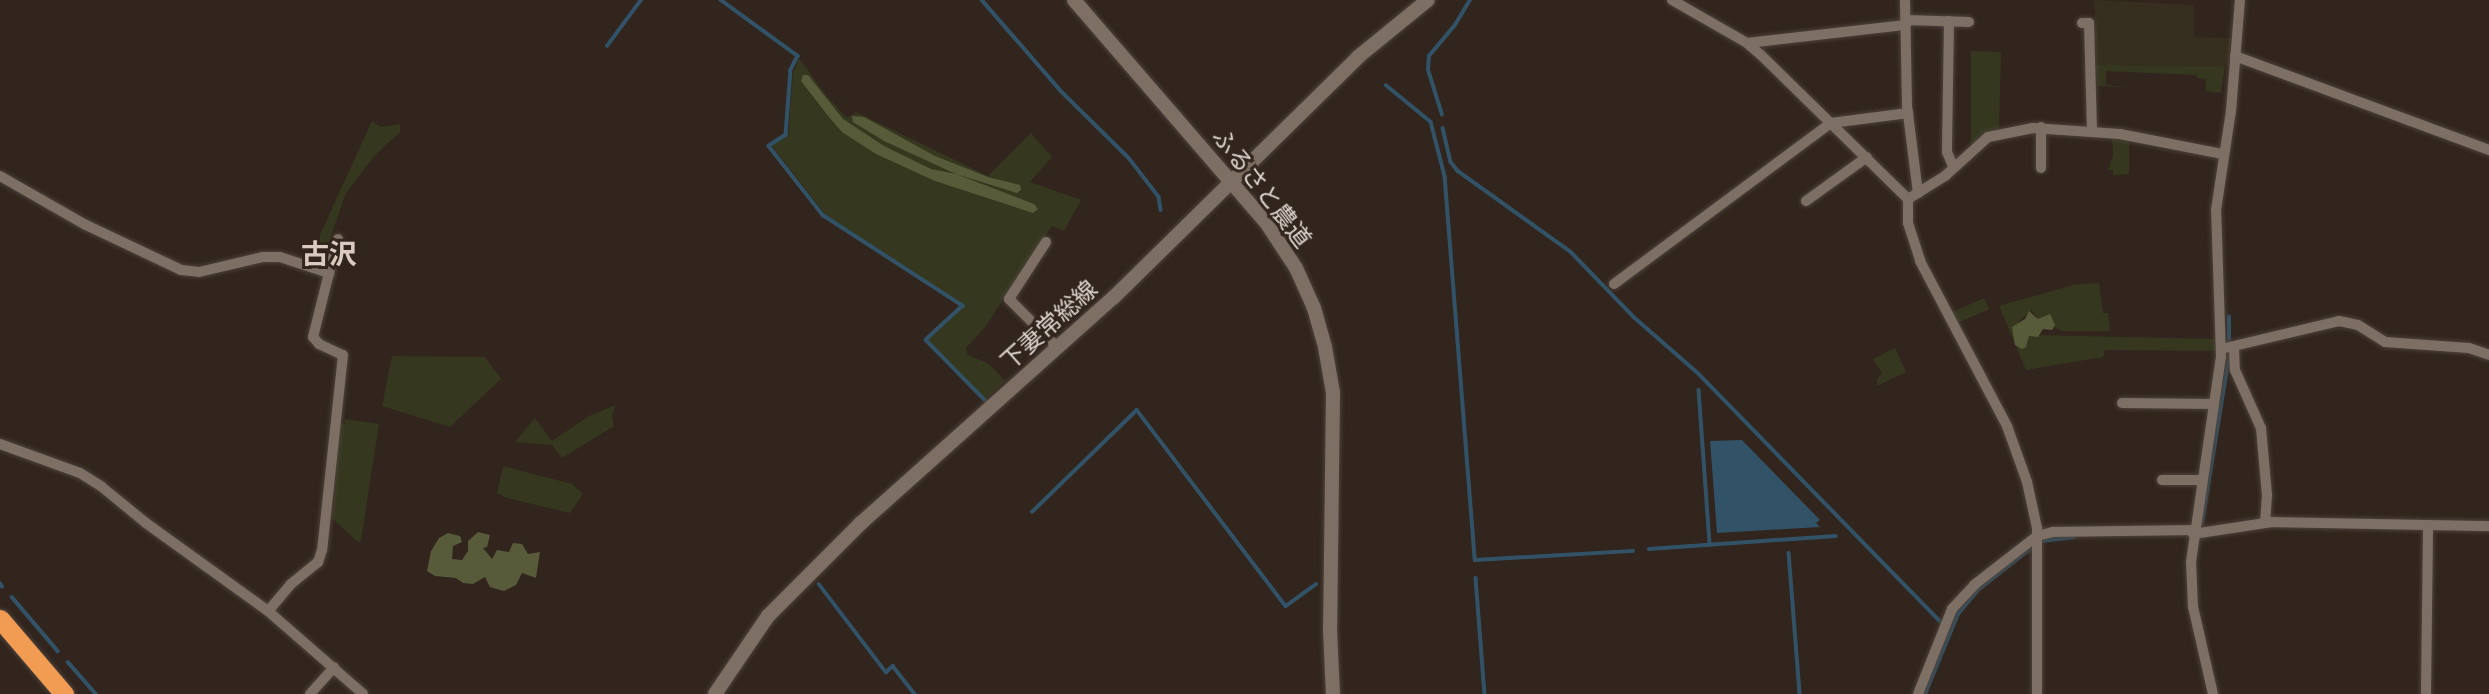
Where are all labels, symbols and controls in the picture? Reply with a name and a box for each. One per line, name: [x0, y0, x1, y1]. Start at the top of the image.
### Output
street label: ふるさと農道: [1206, 122, 1318, 254]
district label: 古沢: [301, 238, 357, 272]
street label: 下妻常総線: [995, 274, 1103, 376]

